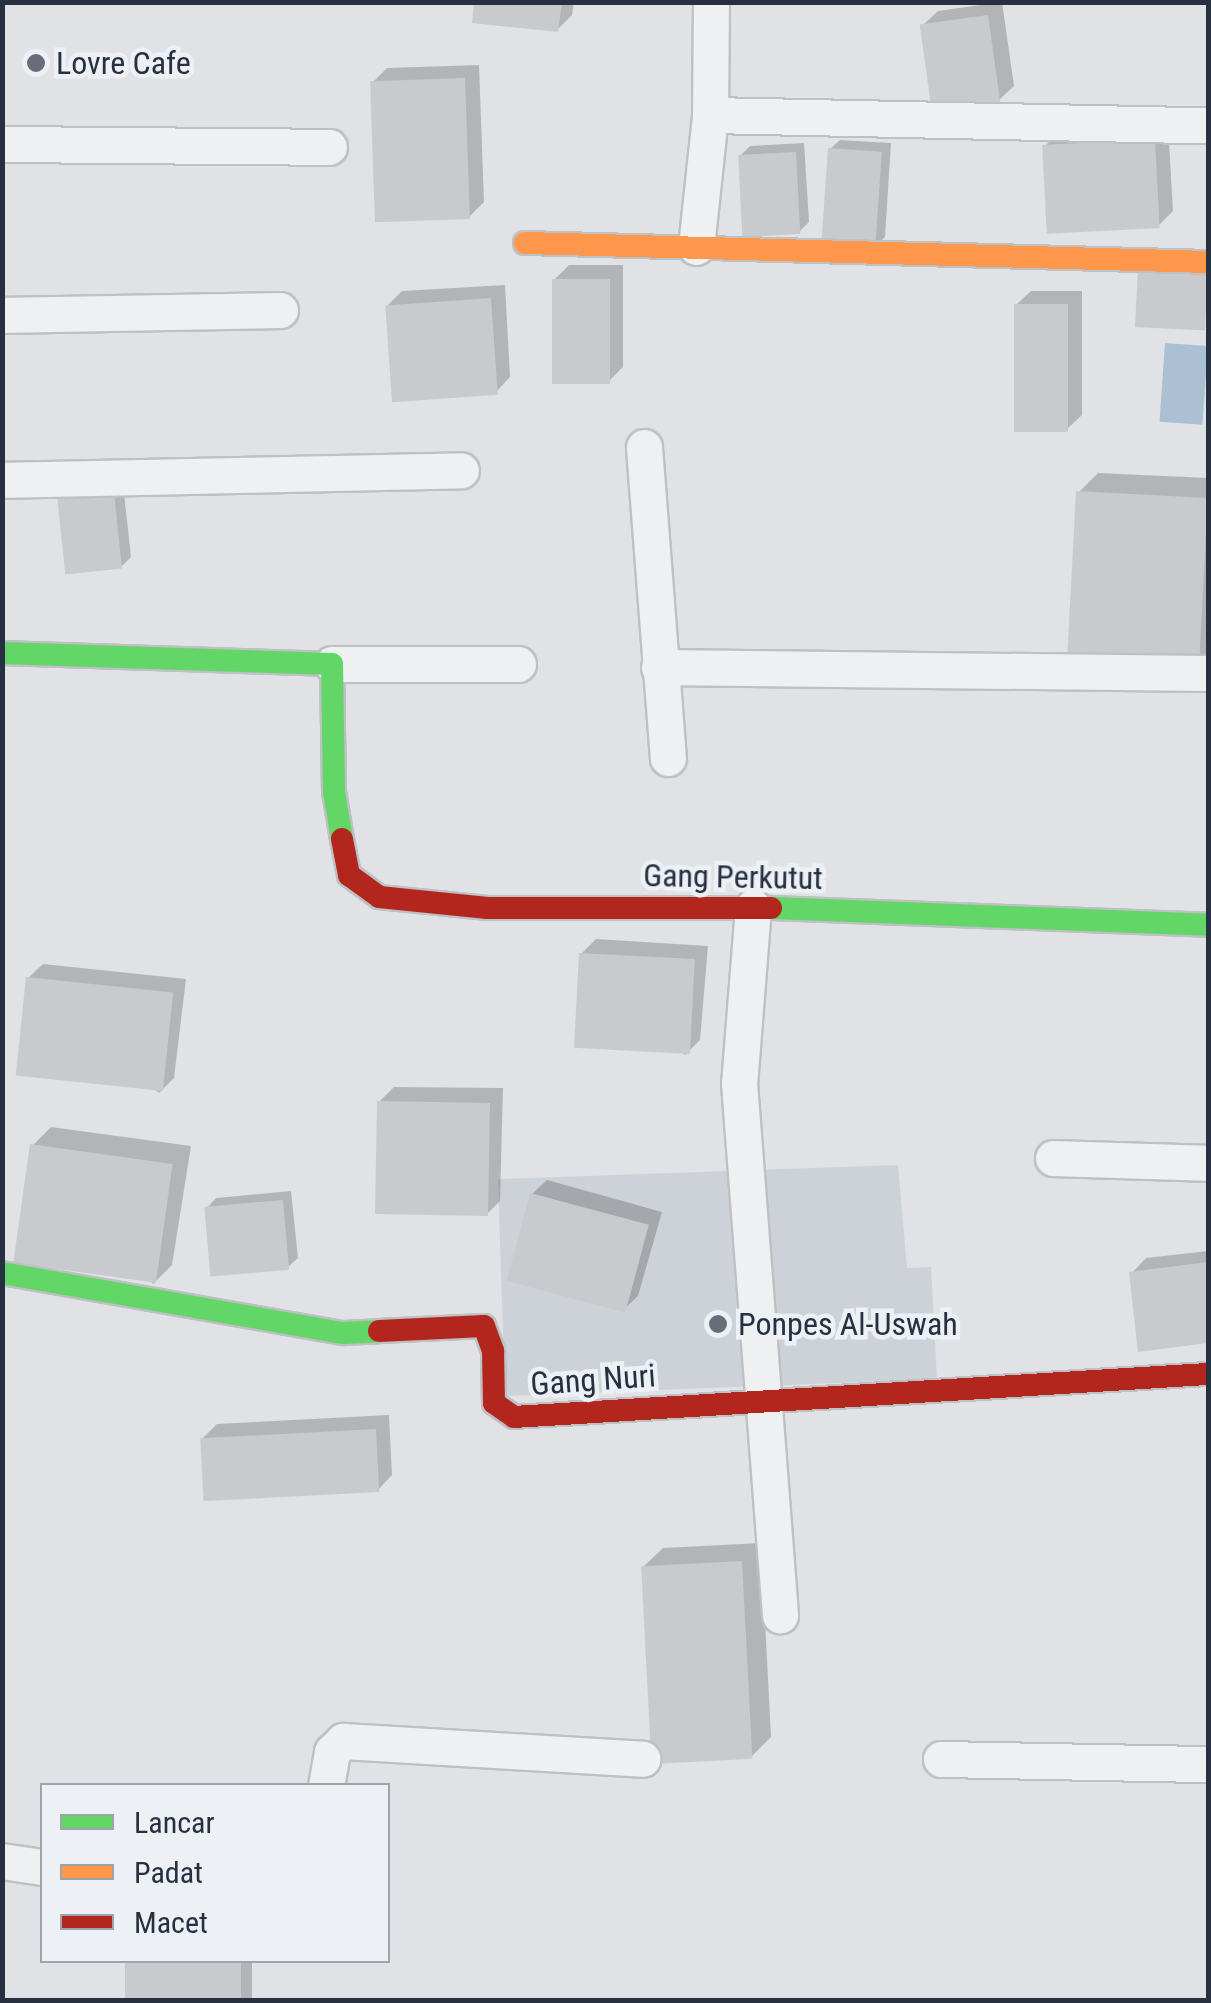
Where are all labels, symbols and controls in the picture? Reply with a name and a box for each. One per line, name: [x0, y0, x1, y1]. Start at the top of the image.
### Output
place label: Lovre Cafe: [56, 44, 191, 82]
marker: Lovre Cafe: [25, 52, 47, 74]
street label: Gang Perkutut: [643, 856, 823, 898]
place label: Ponpes Al-Uswah: [738, 1305, 958, 1343]
marker: Ponpes Al-Uswah: [707, 1313, 729, 1335]
street label: Gang Nuri: [529, 1356, 657, 1404]
legend: [40, 1783, 390, 1963]
text: Lancar: [134, 1805, 215, 1840]
text: Padat: [134, 1855, 203, 1890]
text: Macet: [134, 1905, 208, 1940]

